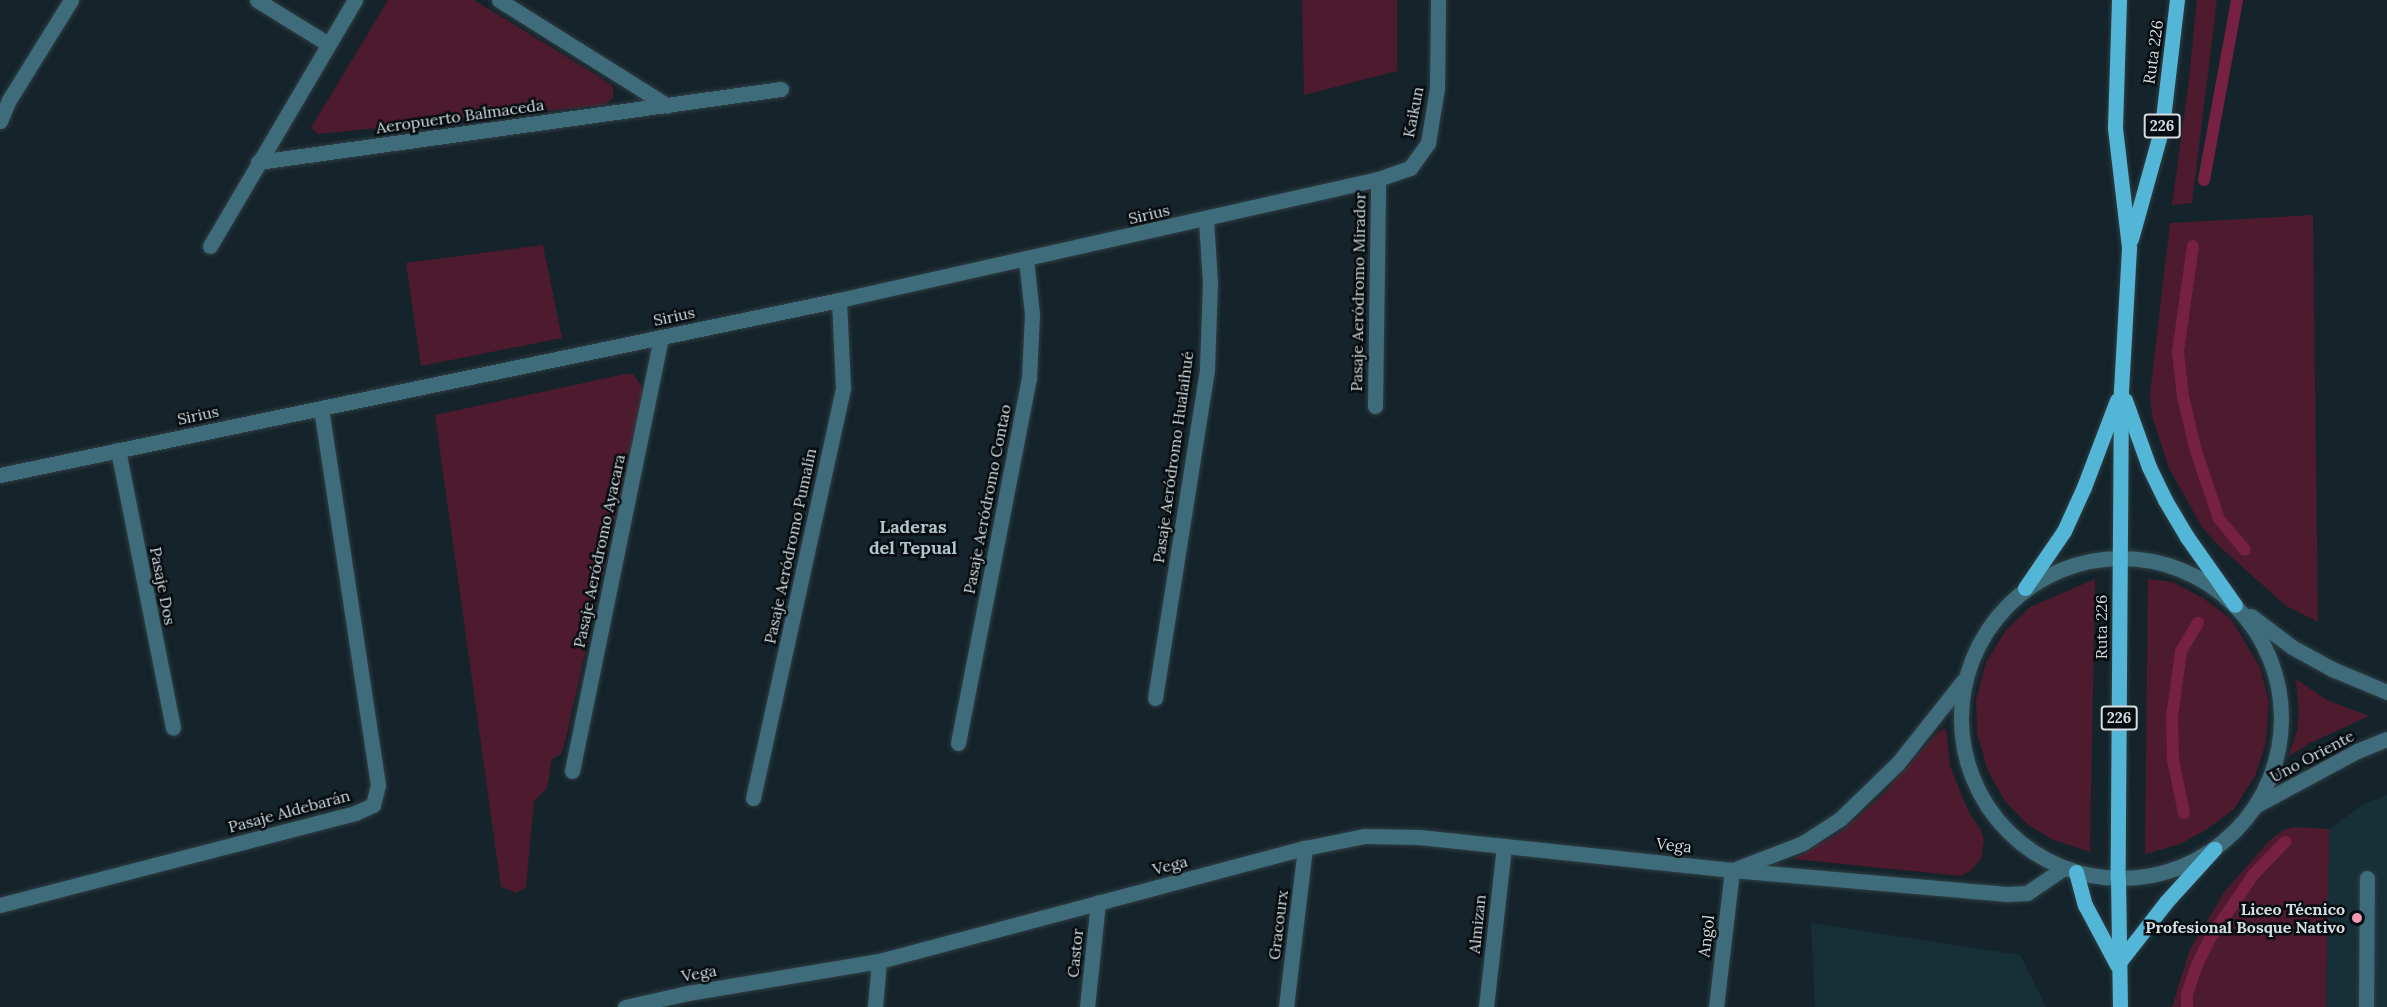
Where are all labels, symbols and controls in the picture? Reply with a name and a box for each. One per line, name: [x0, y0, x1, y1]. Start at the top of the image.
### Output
street label: Ruta 226: [2139, 19, 2167, 85]
street label: Kaikun: [1399, 85, 1427, 139]
street label: Aeropuerto Balmaceda: [375, 95, 545, 137]
road number: 226: [2142, 114, 2182, 138]
street label: Pasaje Aeródromo Mirador: [1347, 192, 1369, 392]
street label: Sirius: [1126, 200, 1172, 228]
street label: Sirius: [652, 302, 696, 330]
street label: Pasaje Aeródromo Hualaihué: [1149, 350, 1197, 564]
street label: Sirius: [176, 401, 220, 429]
street label: Pasaje Aeródromo Contao: [959, 402, 1015, 596]
street label: Pasaje Aeródromo Pumalín: [760, 446, 820, 646]
street label: Pasaje Aeródromo Ayacara: [569, 452, 629, 650]
district label: Laderas del Tepual: [869, 517, 957, 560]
street label: Pasaje Dos: [146, 545, 180, 627]
street label: Ruta 226: [2091, 595, 2111, 659]
road number: 226: [2100, 706, 2138, 730]
street label: Uno Oriente: [2267, 726, 2357, 786]
street label: Pasaje Aldebarán: [226, 785, 352, 837]
street label: Vega: [1655, 834, 1693, 856]
street label: Vega: [1150, 851, 1190, 879]
street label: Gracourx: [1264, 889, 1292, 961]
street label: Almizan: [1464, 894, 1490, 954]
place label: Liceo Técnico Profesional Bosque Nativo: [2145, 899, 2345, 937]
marker: Liceo Técnico Profesional Bosque Nativo: [2350, 911, 2364, 925]
street label: Angol: [1694, 914, 1718, 958]
street label: Castor: [1063, 927, 1087, 979]
street label: Vega: [680, 960, 718, 986]

